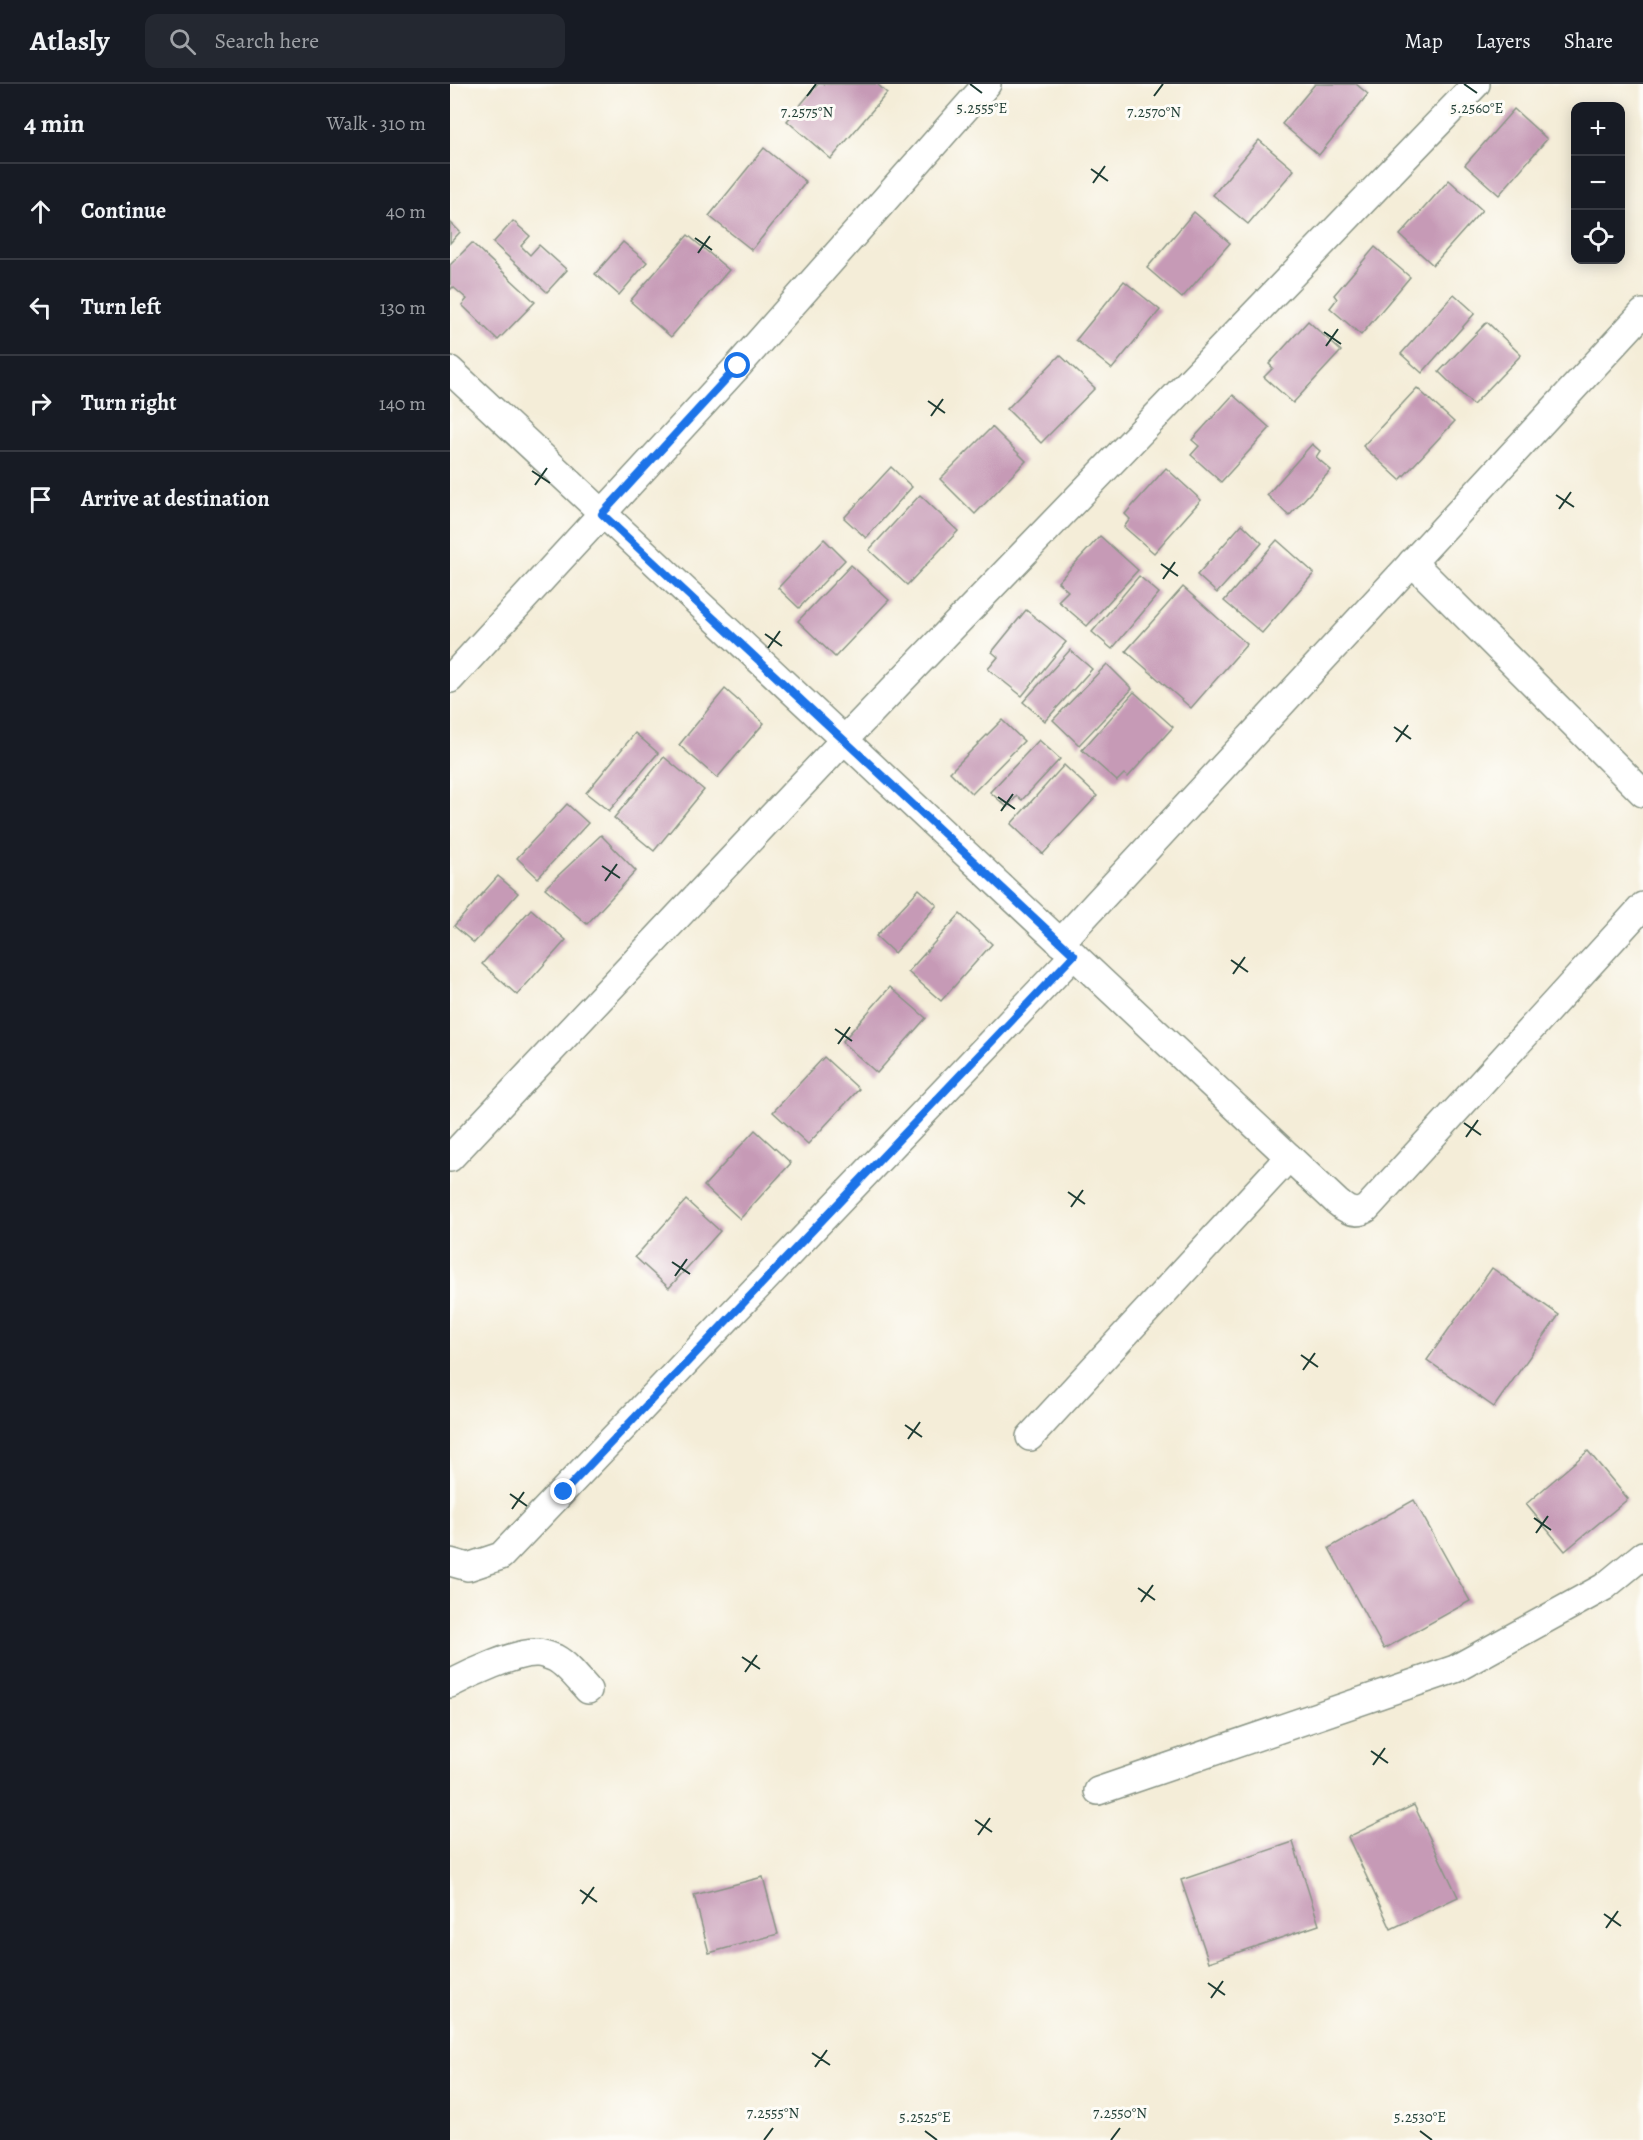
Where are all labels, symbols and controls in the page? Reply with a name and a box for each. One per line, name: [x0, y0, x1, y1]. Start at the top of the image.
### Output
search box: [145, 14, 565, 68]
text: Atlasly: [30, 22, 109, 60]
icon: search: [166, 25, 199, 58]
text: Search here: [214, 26, 319, 56]
text: Map: [1404, 27, 1443, 55]
text: Layers: [1476, 27, 1531, 55]
text: Share: [1564, 27, 1613, 55]
text: 5.2555°E: [957, 98, 1007, 118]
text: 5.2560°E: [1451, 98, 1503, 118]
text: 7.2575°N: [781, 102, 833, 122]
text: 7.2570°N: [1127, 102, 1181, 122]
map controls: [1571, 102, 1625, 264]
button: +: [1571, 102, 1625, 156]
text: 4 min: [24, 106, 85, 141]
text: Walk · 310 m: [327, 110, 426, 137]
button: −: [1571, 156, 1625, 210]
icon: ahead: [24, 195, 57, 228]
text: Continue: [81, 196, 166, 226]
text: 40 m: [386, 198, 426, 225]
button: locate: [1571, 210, 1625, 264]
icon: left: [24, 291, 57, 324]
text: Turn left: [81, 292, 161, 322]
text: 130 m: [380, 294, 426, 321]
route start: [724, 352, 750, 378]
icon: right: [24, 387, 57, 420]
text: Turn right: [81, 388, 177, 418]
text: 140 m: [379, 390, 426, 417]
icon: arrive: [24, 483, 57, 516]
text: Arrive at destination: [81, 484, 270, 514]
route end: [550, 1478, 576, 1504]
text: 7.2555°N: [747, 2103, 800, 2123]
text: 7.2550°N: [1093, 2103, 1147, 2123]
text: 5.2525°E: [899, 2107, 951, 2127]
text: 5.2530°E: [1394, 2107, 1446, 2127]

